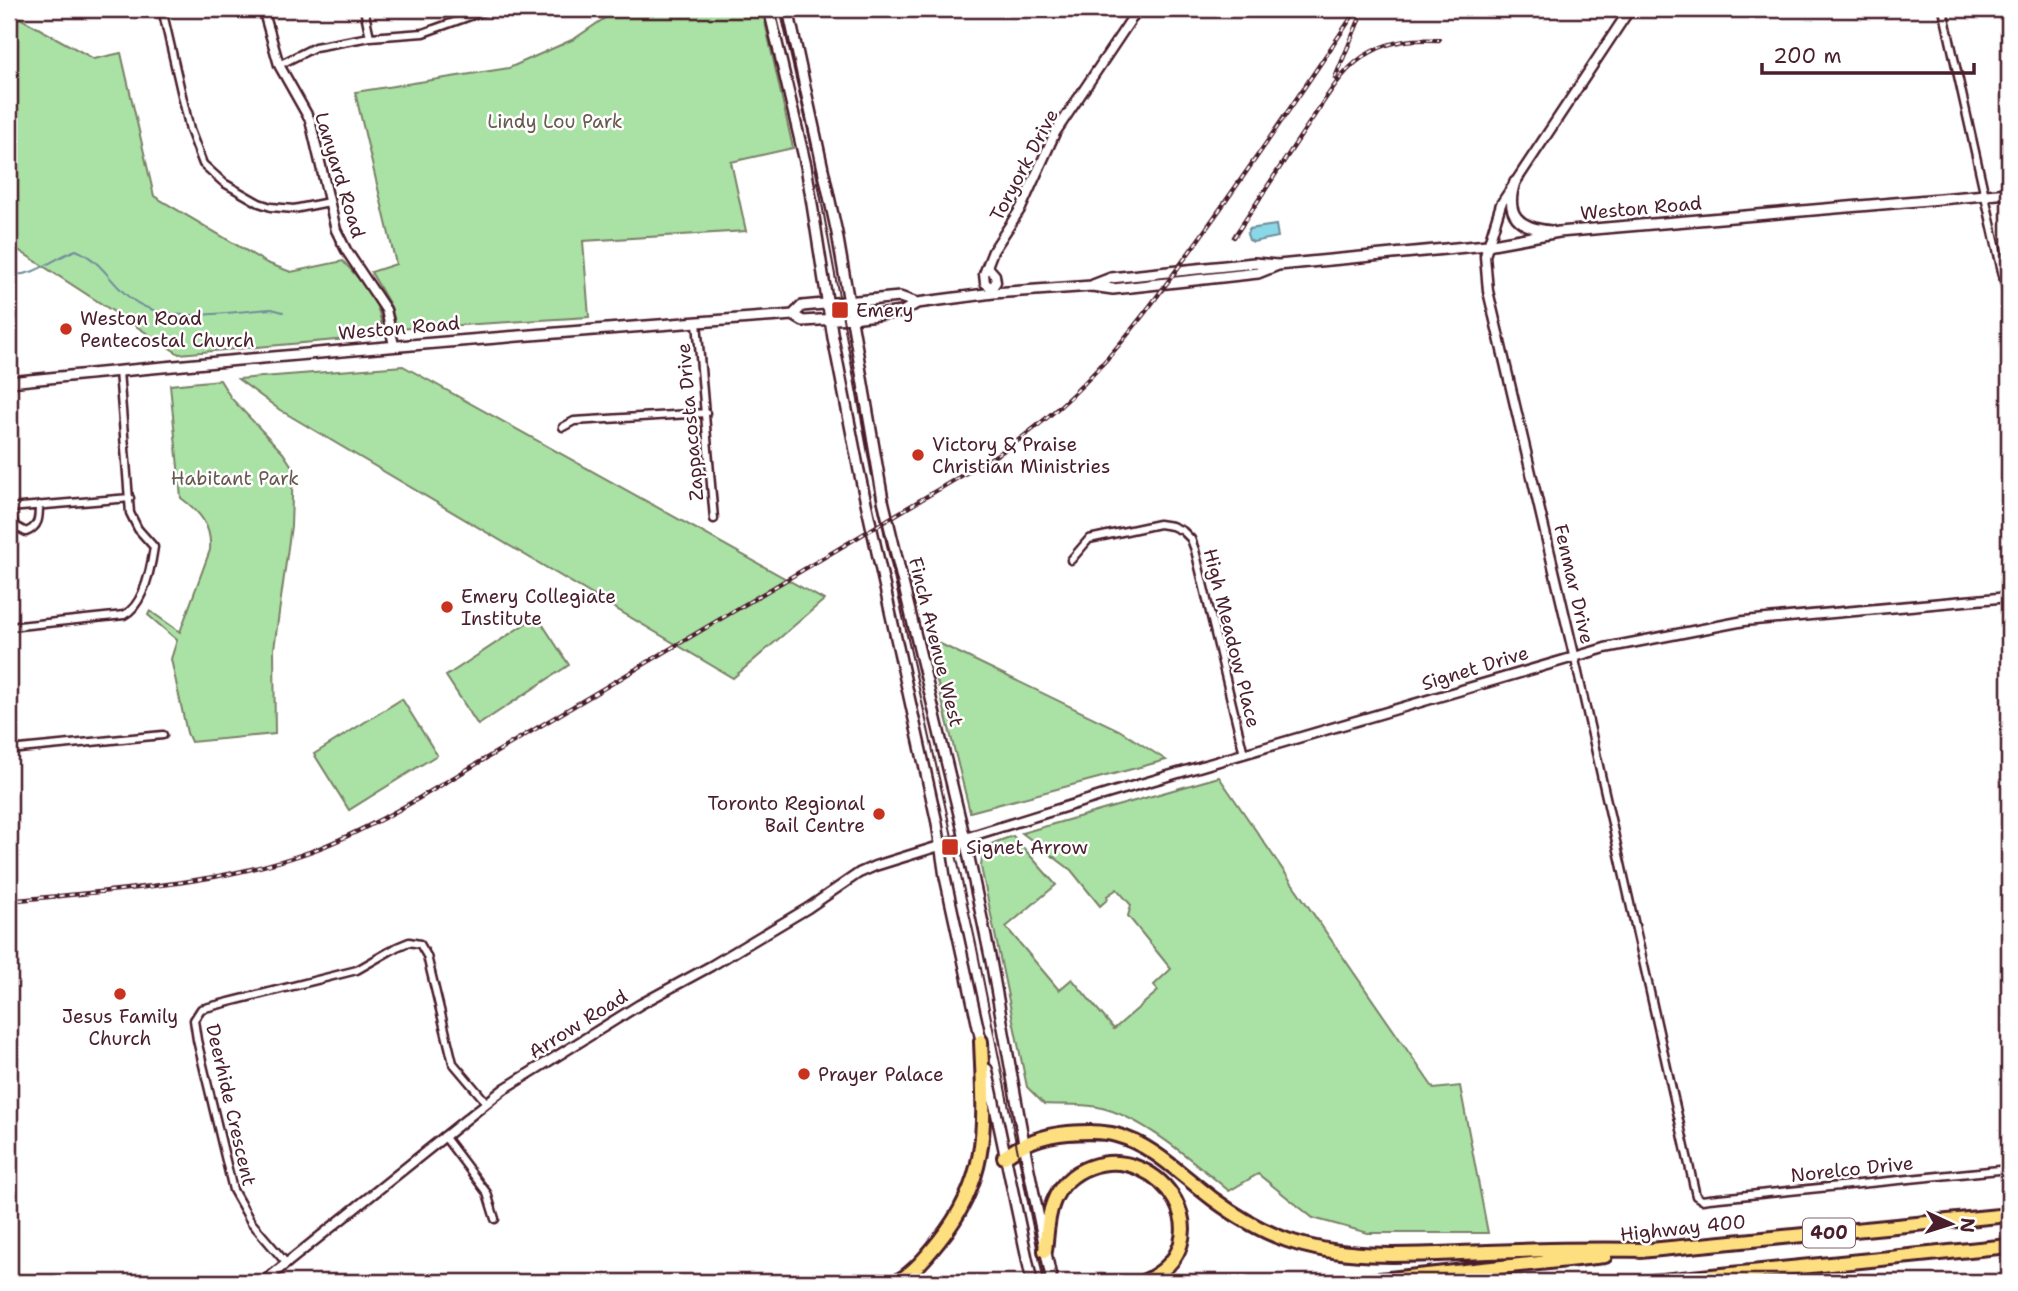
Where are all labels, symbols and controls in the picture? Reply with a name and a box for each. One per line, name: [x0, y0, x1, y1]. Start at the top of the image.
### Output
scale bar: [1762, 32, 1974, 76]
text: 200 m: [1773, 42, 1842, 70]
street label: Toryork Drive: [984, 105, 1064, 225]
street label: Lanyard Road: [309, 109, 371, 241]
park label: Lindy Lou Park: [487, 109, 623, 134]
street label: Weston Road: [1579, 190, 1703, 226]
place label: Emery: [856, 298, 913, 323]
marker: Emery: [830, 300, 850, 320]
place label: Weston Road Pentecostal Church: [80, 306, 255, 353]
street label: Weston Road: [337, 310, 461, 346]
marker: Weston Road Pentecostal Church: [58, 321, 74, 337]
street label: Zappacosta Drive: [671, 342, 709, 502]
place label: Victory & Praise Christian Ministries: [932, 432, 1110, 479]
marker: Victory & Praise Christian Ministries: [910, 447, 926, 463]
park label: Habitant Park: [171, 466, 299, 491]
street label: Fenmar Drive: [1548, 522, 1600, 646]
street label: High Meadow Place: [1198, 546, 1266, 730]
street label: Finch Avenue West: [903, 555, 969, 729]
place label: Emery Collegiate Institute: [461, 584, 616, 631]
marker: Emery Collegiate Institute: [439, 599, 455, 615]
street label: Signet Drive: [1418, 640, 1532, 696]
place label: Toronto Regional Bail Centre: [707, 791, 865, 838]
marker: Toronto Regional Bail Centre: [871, 806, 887, 822]
place label: Signet Arrow: [966, 835, 1088, 860]
marker: Signet Arrow: [940, 837, 960, 857]
street label: Arrow Road: [524, 984, 632, 1064]
marker: Jesus Family Church: [112, 986, 128, 1002]
place label: Jesus Family Church: [62, 1004, 178, 1051]
street label: Deerhide Crescent: [200, 1022, 262, 1188]
place label: Prayer Palace: [818, 1062, 944, 1087]
marker: Prayer Palace: [796, 1066, 812, 1082]
street label: Norelco Drive: [1789, 1150, 1915, 1188]
north arrow: [1916, 1190, 1986, 1260]
street label: Highway 400: [1619, 1209, 1747, 1247]
text: N: [1954, 1217, 1980, 1234]
road number: 400: [1803, 1218, 1855, 1248]

